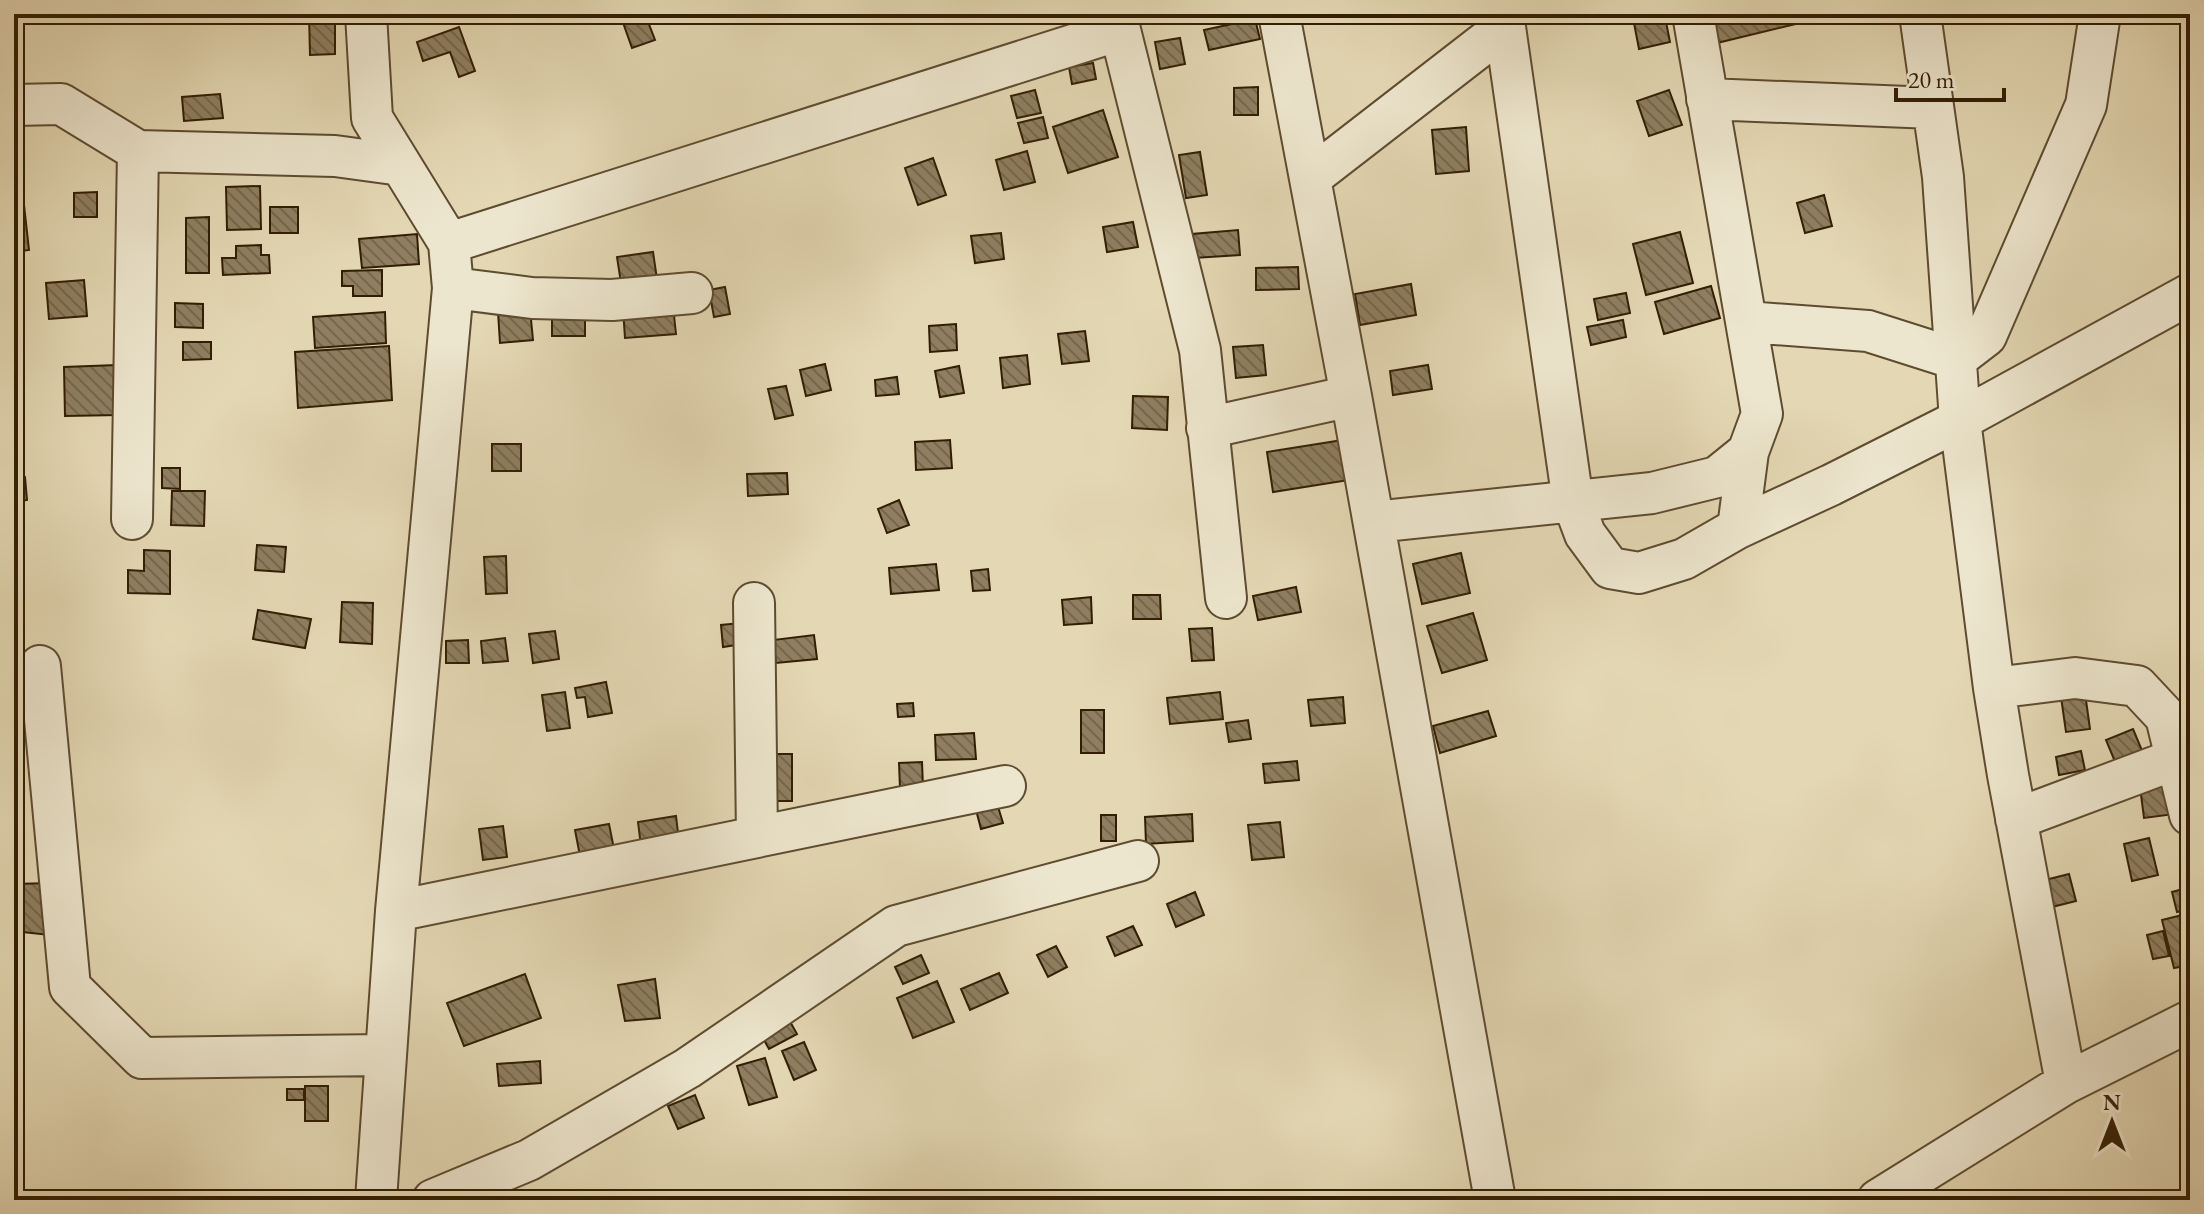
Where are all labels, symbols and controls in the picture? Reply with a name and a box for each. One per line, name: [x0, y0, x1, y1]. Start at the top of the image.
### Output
scale bar: [1896, 52, 2004, 102]
text: 20 m: [1908, 64, 1955, 95]
north arrow: [2072, 1082, 2152, 1162]
text: N: [2103, 1088, 2121, 1117]

